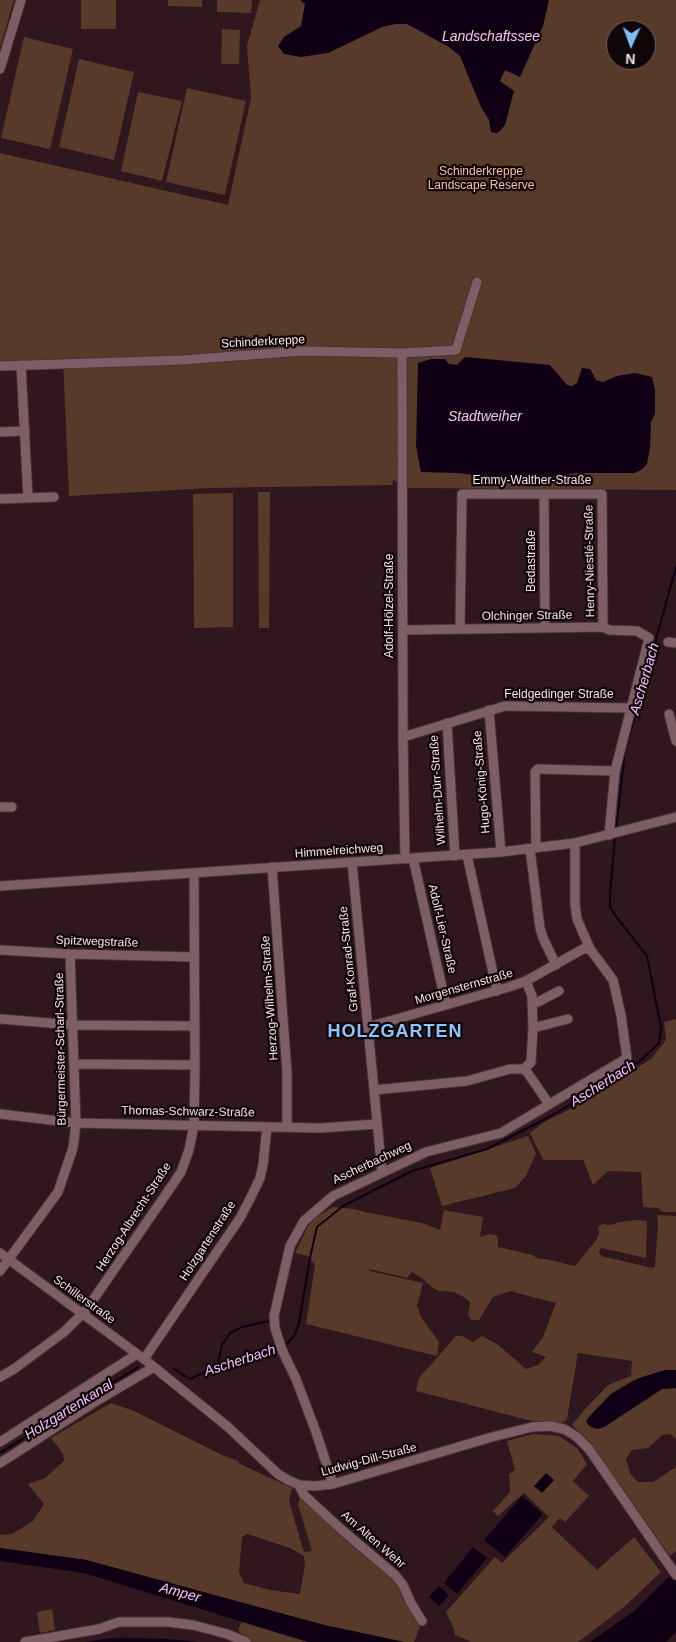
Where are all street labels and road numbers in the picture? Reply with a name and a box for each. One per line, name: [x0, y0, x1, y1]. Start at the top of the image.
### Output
street label: Schinderkreppe: [221, 333, 305, 351]
street label: Emmy-Walther-Straße: [473, 474, 591, 488]
street label: Henry-Niestlé-Straße: [582, 505, 598, 617]
street label: Bedastraße: [525, 530, 539, 592]
street label: Adolf-Hölzel-Straße: [383, 554, 397, 658]
street label: Olchinger Straße: [482, 608, 572, 624]
street label: Feldgedinger Straße: [504, 688, 614, 702]
street label: Hugo-König-Straße: [470, 730, 494, 834]
street label: Wilhelm-Dürr-Straße: [427, 735, 449, 845]
street label: Himmelreichweg: [294, 841, 384, 861]
street label: Adolf-Lier-Straße: [425, 883, 459, 975]
street label: Graf-Konrad-Straße: [336, 906, 362, 1012]
street label: Spitzwegstraße: [55, 933, 139, 951]
street label: Herzog-Wilhelm-Straße: [258, 935, 282, 1061]
street label: Morgensternstraße: [413, 966, 515, 1008]
street label: Bürgermeister-Scharl-Straße: [52, 972, 70, 1126]
street label: Thomas-Schwarz-Straße: [121, 1104, 255, 1120]
street label: Ascherbachweg: [330, 1138, 414, 1188]
street label: Herzog-Albrecht-Straße: [93, 1160, 175, 1274]
street label: Holzgartenstraße: [177, 1198, 239, 1284]
street label: Schillerstraße: [50, 1273, 118, 1327]
street label: Ludwig-Dill-Straße: [319, 1440, 419, 1480]
street label: Am Alten Wehr: [338, 1508, 408, 1572]

